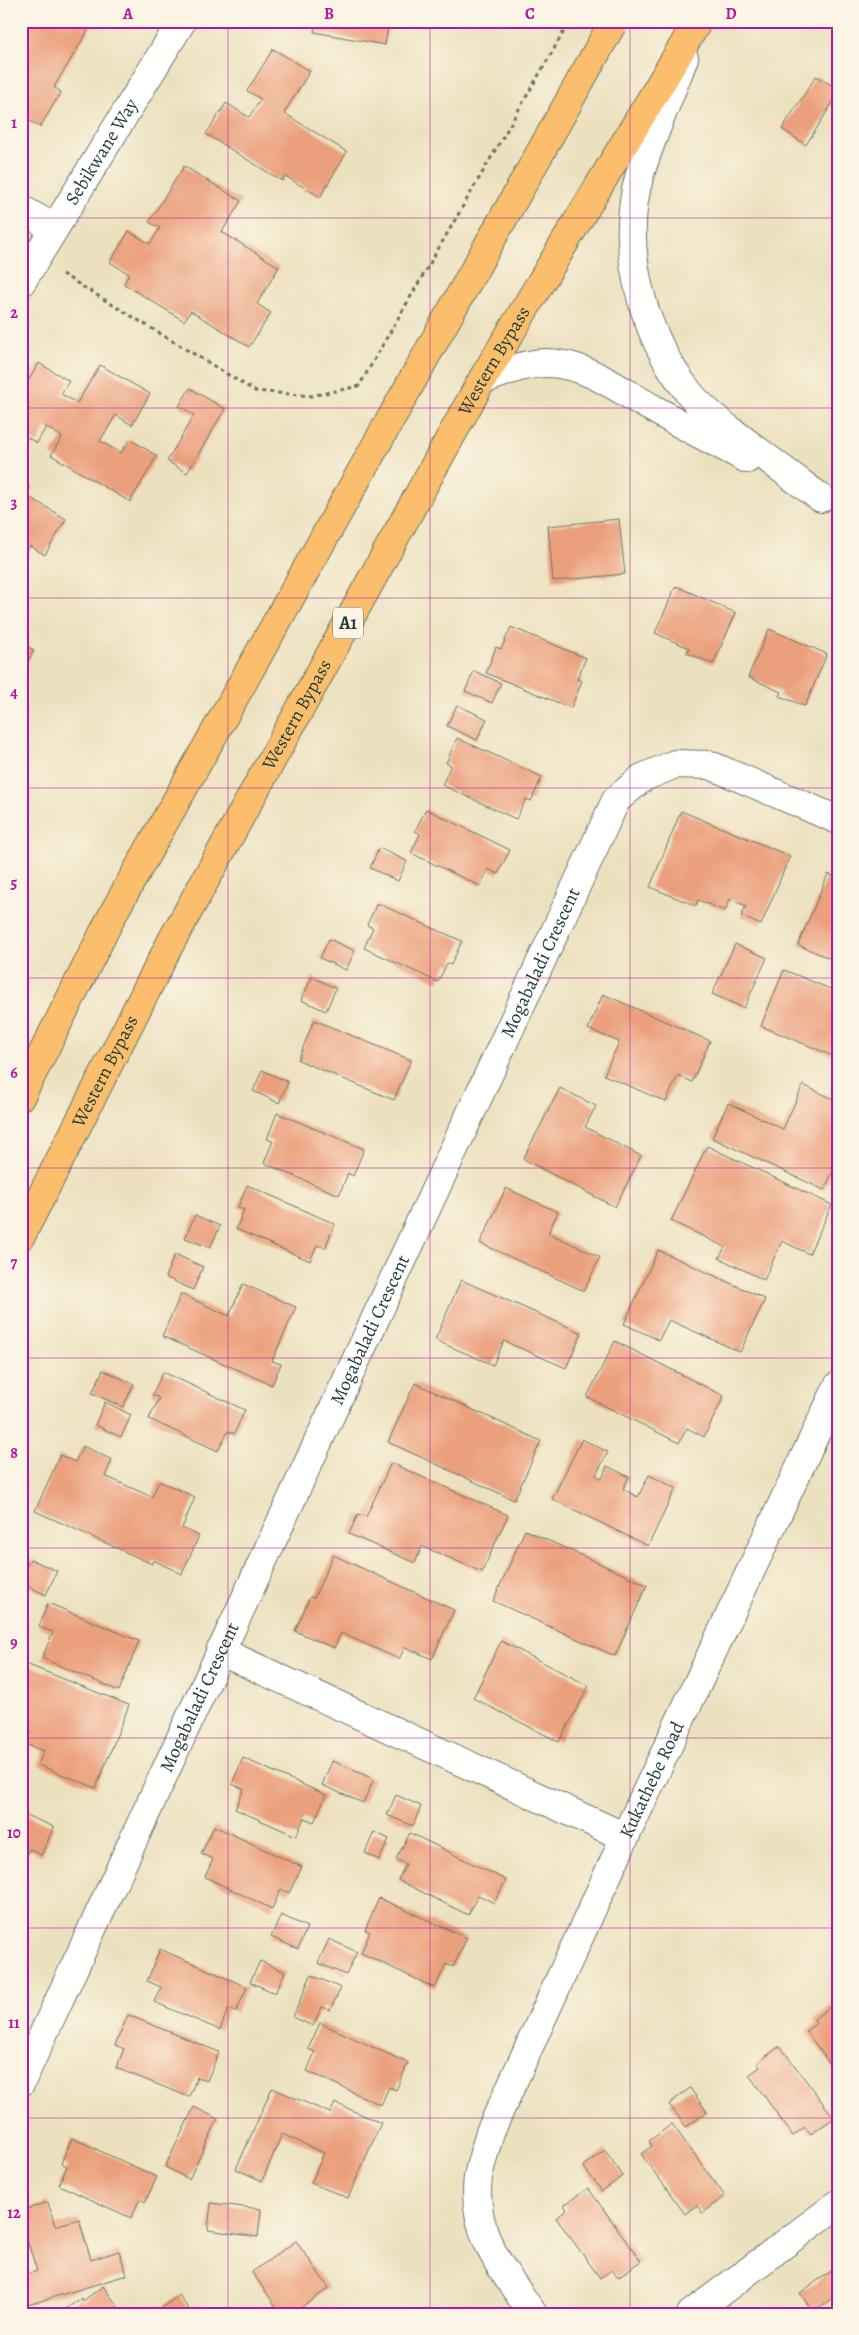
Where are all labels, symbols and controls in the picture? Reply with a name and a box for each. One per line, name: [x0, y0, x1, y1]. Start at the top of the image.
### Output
text: A: [122, 3, 134, 25]
text: B: [324, 3, 334, 25]
text: C: [525, 3, 535, 25]
text: D: [725, 3, 737, 25]
street label: Sebikwane Way: [59, 93, 145, 210]
text: 1: [11, 112, 17, 134]
street label: Western Bypass: [451, 301, 536, 421]
text: 2: [10, 302, 18, 324]
text: 3: [11, 492, 18, 514]
road number: A1: [333, 608, 363, 638]
street label: Western Bypass: [255, 655, 338, 775]
text: 4: [10, 682, 18, 704]
text: 5: [11, 872, 18, 894]
street label: Mogabaladi Crescent: [495, 884, 586, 1042]
street label: Western Bypass: [65, 1011, 145, 1133]
text: 6: [10, 1062, 18, 1084]
street label: Mogabaladi Crescent: [324, 1251, 416, 1409]
text: 7: [11, 1252, 18, 1274]
text: 8: [10, 1442, 18, 1464]
street label: Mogabaladi Crescent: [154, 1618, 245, 1777]
text: 9: [10, 1632, 18, 1654]
street label: Kukathebe Road: [613, 1716, 691, 1842]
text: 10: [7, 1822, 21, 1844]
text: 11: [8, 2012, 20, 2034]
text: 12: [7, 2202, 21, 2224]

